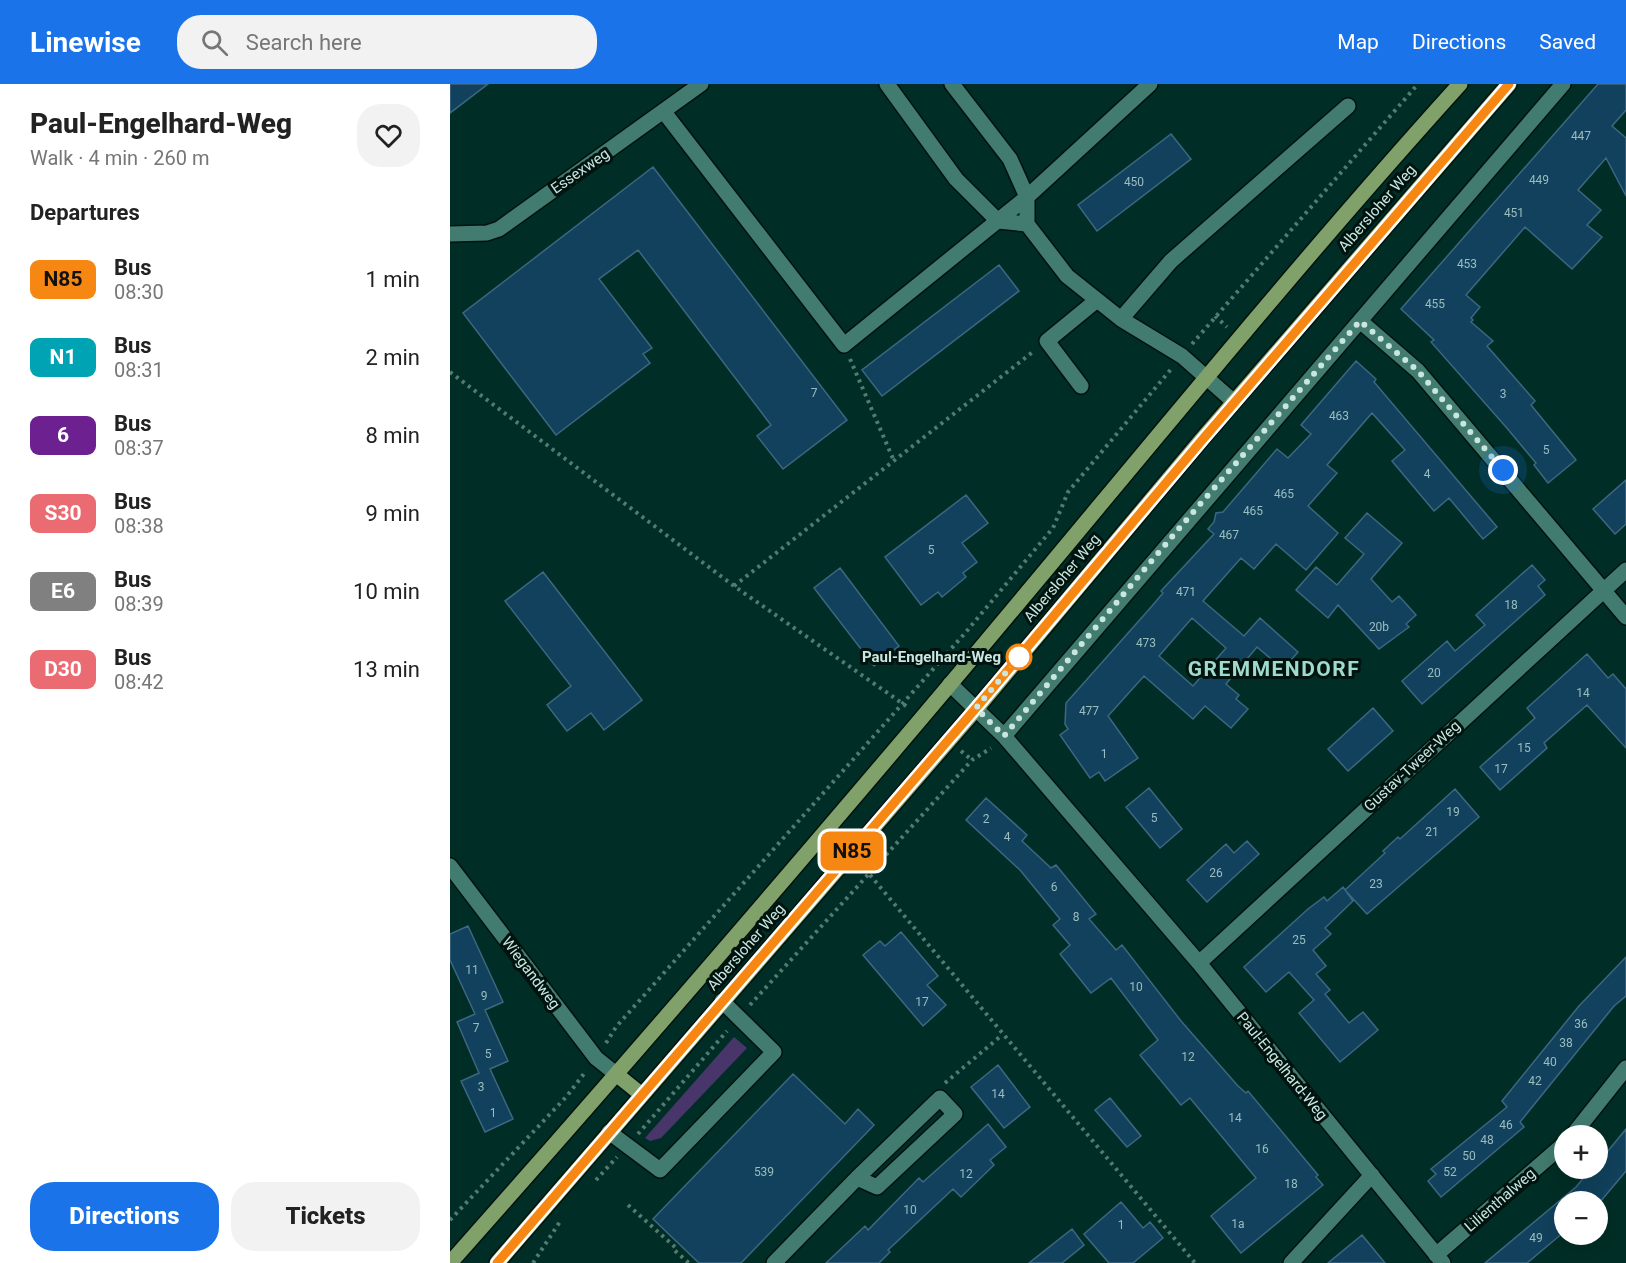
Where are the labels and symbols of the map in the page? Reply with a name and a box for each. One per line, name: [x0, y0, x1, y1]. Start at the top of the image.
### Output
house number: 447: [1571, 129, 1591, 143]
street label: Essexweg: [547, 144, 613, 198]
street label: Albersloher Weg: [1334, 161, 1420, 255]
house number: 449: [1529, 173, 1549, 187]
house number: 450: [1124, 175, 1144, 189]
house number: 451: [1504, 206, 1524, 220]
house number: 453: [1457, 257, 1477, 271]
house number: 455: [1425, 297, 1445, 311]
house number: 7: [811, 386, 818, 400]
house number: 3: [1500, 387, 1506, 401]
house number: 463: [1329, 409, 1349, 423]
house number: 5: [1543, 443, 1550, 457]
your location: [1488, 455, 1518, 485]
house number: 4: [1424, 467, 1431, 481]
house number: 465: [1274, 487, 1294, 501]
house number: 465: [1243, 504, 1263, 518]
house number: 467: [1219, 528, 1239, 542]
street label: Albersloher Weg: [1020, 530, 1104, 626]
house number: 5: [928, 543, 935, 557]
house number: 471: [1176, 585, 1196, 599]
house number: 18: [1504, 598, 1518, 612]
house number: 20b: [1369, 620, 1389, 634]
house number: 473: [1136, 636, 1156, 650]
marker: Paul-Engelhard-Weg: [1006, 644, 1032, 670]
place label: Paul-Engelhard-Weg: [862, 648, 1001, 666]
district label: GREMMENDORF: [1188, 657, 1360, 681]
house number: 20: [1427, 666, 1441, 680]
house number: 14: [1576, 686, 1590, 700]
house number: 477: [1079, 704, 1099, 718]
street label: Gustav-Tweer-Weg: [1360, 717, 1464, 815]
house number: 15: [1517, 741, 1531, 755]
house number: 1: [1101, 747, 1107, 761]
house number: 17: [1494, 762, 1508, 776]
house number: 19: [1446, 805, 1460, 819]
house number: 5: [1151, 811, 1158, 825]
house number: 2: [983, 812, 990, 826]
house number: 21: [1425, 825, 1439, 839]
house number: 4: [1004, 830, 1011, 844]
line badge: N85: [818, 832, 886, 870]
house number: 26: [1209, 866, 1223, 880]
house number: 23: [1369, 877, 1383, 891]
house number: 6: [1051, 880, 1058, 894]
street label: Albersloher Weg: [703, 900, 789, 994]
house number: 8: [1073, 910, 1080, 924]
street label: Wiegandweg: [498, 933, 564, 1013]
house number: 25: [1292, 933, 1306, 947]
house number: 11: [465, 963, 479, 977]
house number: 10: [1129, 980, 1143, 994]
house number: 9: [481, 989, 487, 1003]
house number: 17: [915, 995, 929, 1009]
street label: Paul-Engelhard-Weg: [1233, 1008, 1331, 1124]
house number: 36: [1574, 1017, 1588, 1031]
house number: 7: [473, 1021, 480, 1035]
house number: 38: [1559, 1036, 1573, 1050]
house number: 5: [485, 1047, 492, 1061]
house number: 12: [1181, 1050, 1195, 1064]
house number: 40: [1543, 1055, 1557, 1069]
house number: 42: [1528, 1074, 1542, 1088]
house number: 3: [478, 1080, 484, 1094]
house number: 14: [991, 1087, 1005, 1101]
house number: 1: [490, 1106, 496, 1120]
house number: 14: [1228, 1111, 1242, 1125]
house number: 46: [1499, 1118, 1513, 1132]
house number: 48: [1480, 1133, 1494, 1147]
house number: 16: [1255, 1142, 1269, 1156]
house number: 50: [1462, 1149, 1476, 1163]
street label: Lilienthalweg: [1461, 1164, 1539, 1236]
house number: 539: [754, 1165, 774, 1179]
house number: 52: [1443, 1165, 1457, 1179]
house number: 12: [959, 1167, 973, 1181]
house number: 18: [1284, 1177, 1298, 1191]
house number: 10: [903, 1203, 917, 1217]
house number: 1a: [1231, 1217, 1245, 1231]
house number: 1: [1118, 1218, 1124, 1232]
house number: 49: [1529, 1231, 1543, 1245]

